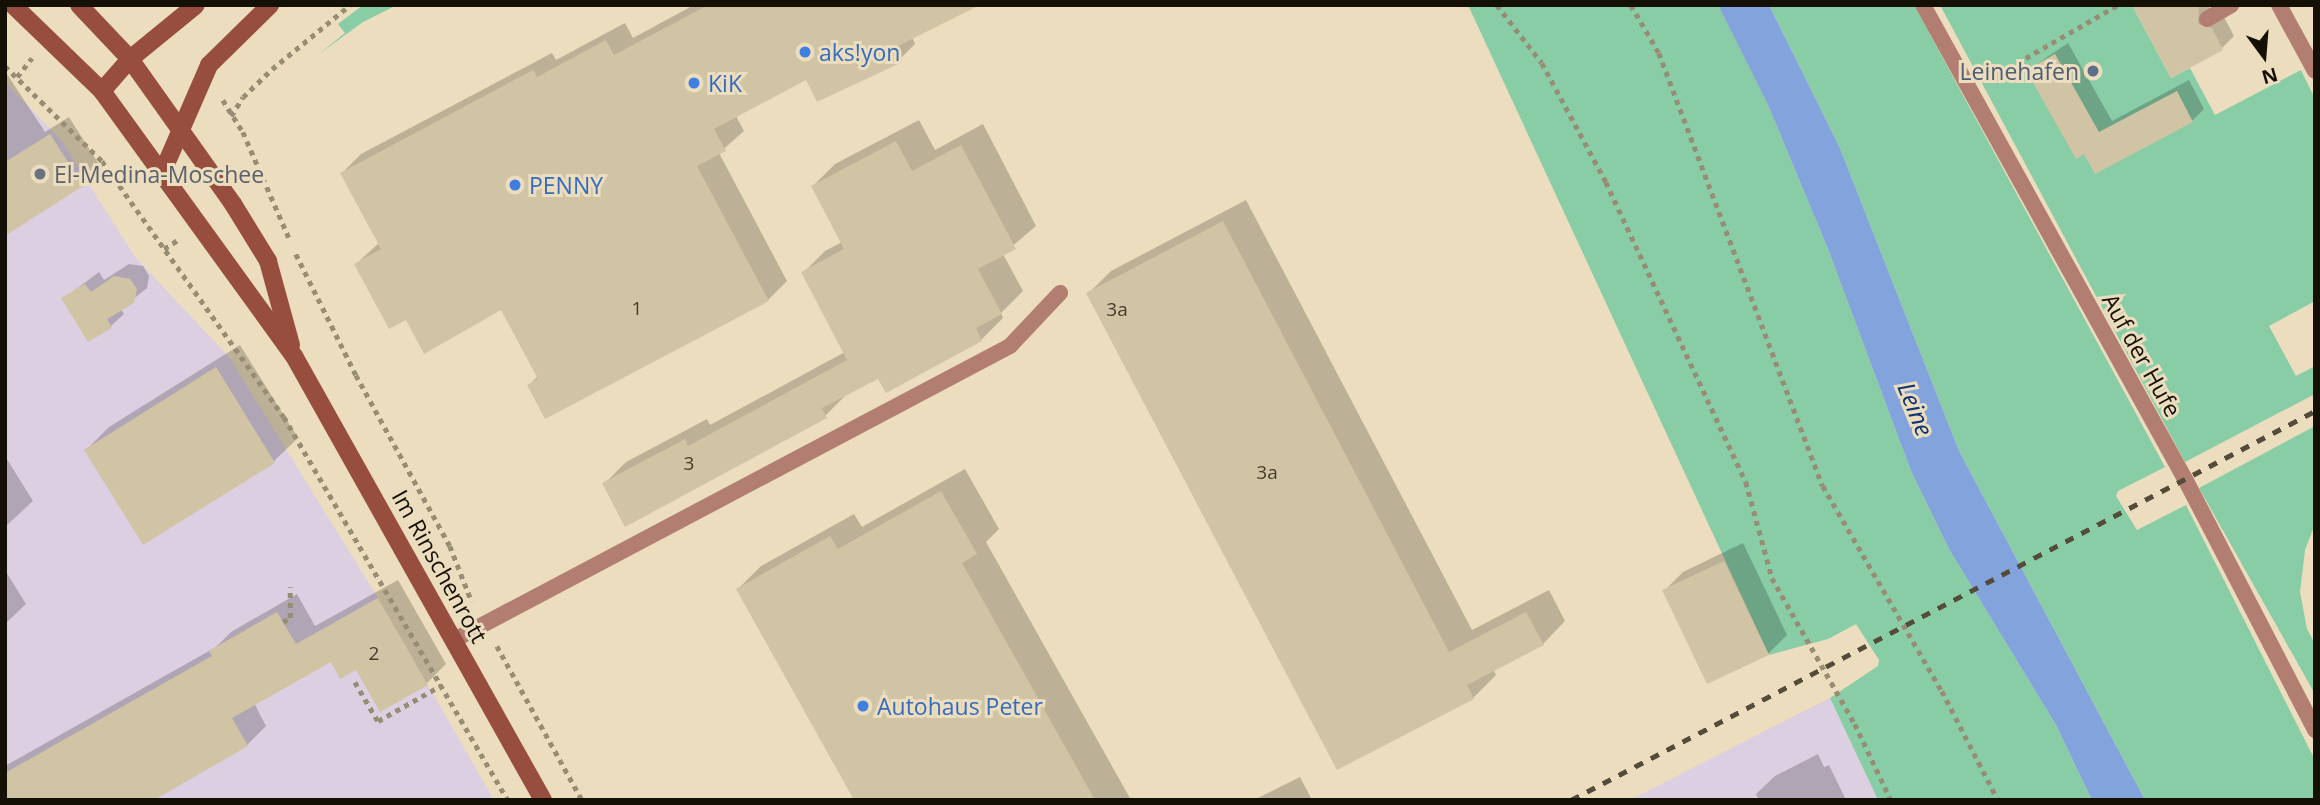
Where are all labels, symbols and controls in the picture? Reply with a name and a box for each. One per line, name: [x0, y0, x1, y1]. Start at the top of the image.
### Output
north arrow: [2229, 21, 2299, 91]
place label: aks!yon: [819, 38, 900, 66]
marker: aks!yon: [797, 44, 813, 60]
place label: Leinehafen: [1960, 57, 2079, 85]
text: N: [2259, 62, 2281, 91]
marker: Leinehafen: [2085, 63, 2101, 79]
place label: KiK: [708, 69, 742, 97]
marker: KiK: [686, 75, 702, 91]
place label: El-Medina-Moschee: [54, 160, 264, 188]
marker: El-Medina-Moschee: [32, 166, 48, 182]
place label: PENNY: [529, 171, 603, 199]
marker: PENNY: [507, 177, 523, 193]
street label: Auf der Hufe: [2097, 289, 2187, 421]
house number: 1: [632, 298, 642, 320]
house number: 3a: [1106, 299, 1128, 321]
water label: Leine: [1892, 378, 1940, 440]
house number: 3: [684, 453, 694, 475]
house number: 3a: [1256, 462, 1278, 484]
street label: Im Rinschenrott: [387, 485, 493, 647]
house number: 2: [369, 643, 379, 665]
place label: Autohaus Peter: [877, 692, 1043, 720]
marker: Autohaus Peter: [855, 698, 871, 714]

